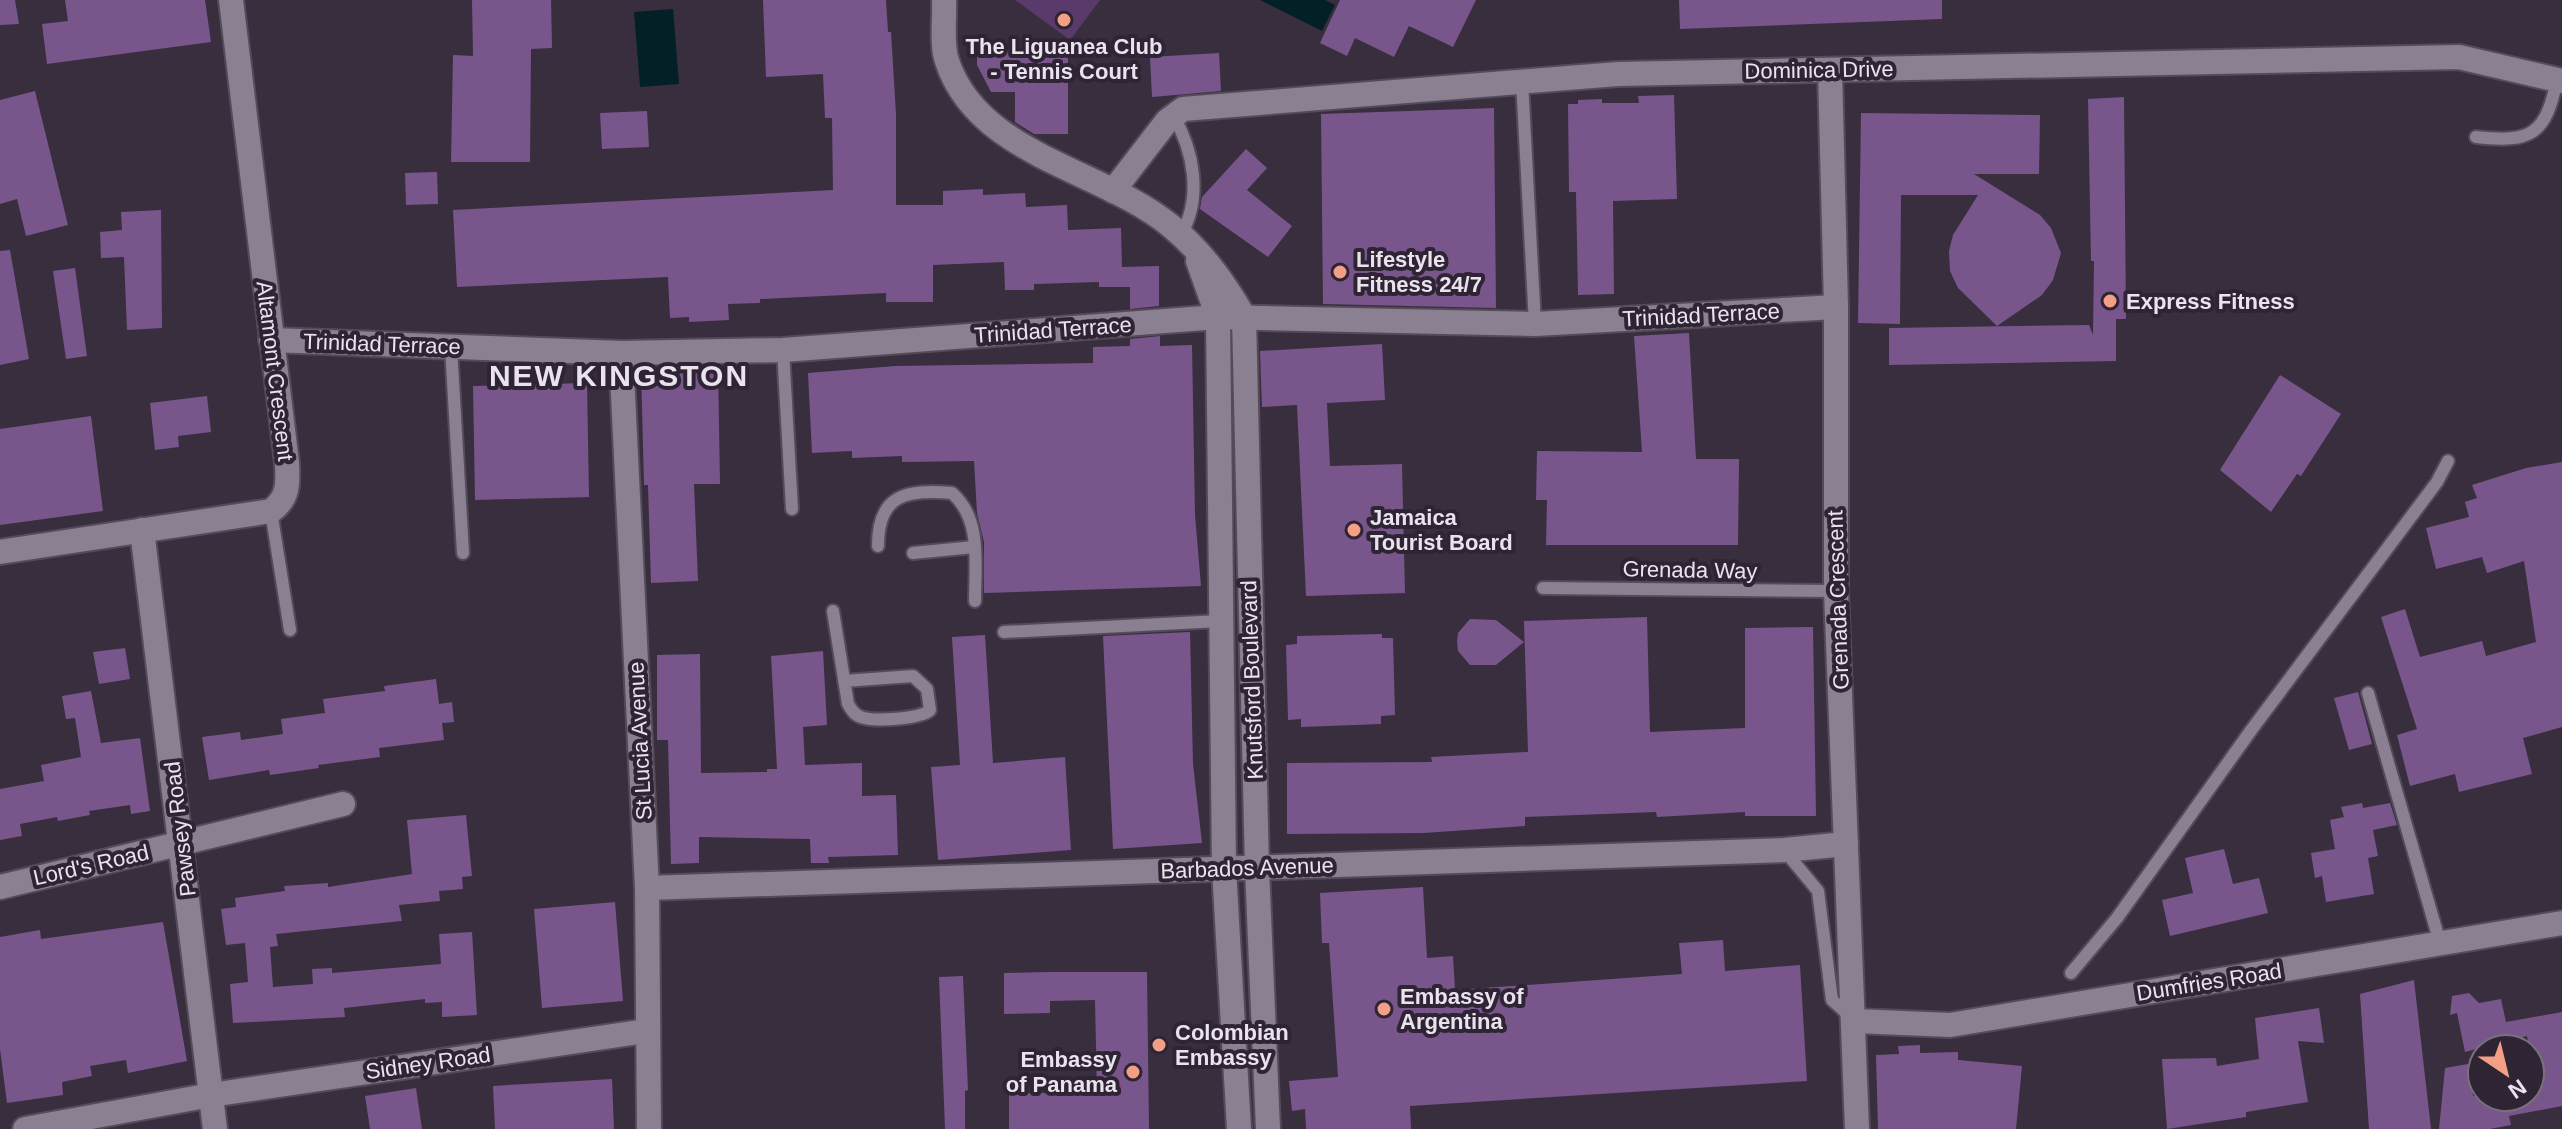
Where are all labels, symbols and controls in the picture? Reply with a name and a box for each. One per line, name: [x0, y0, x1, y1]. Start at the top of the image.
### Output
marker: The Liguanea Club - Tennis Court: [1055, 11, 1073, 29]
place label: The Liguanea Club - Tennis Court: [966, 34, 1162, 84]
street label: Dominica Drive: [1744, 56, 1894, 84]
place label: Lifestyle Fitness 24/7: [1356, 247, 1482, 297]
marker: Lifestyle Fitness 24/7: [1331, 263, 1349, 281]
street label: Altamont Crescent: [252, 280, 298, 462]
place label: Express Fitness: [2126, 289, 2295, 314]
marker: Express Fitness: [2101, 292, 2119, 310]
street label: Trinidad Terrace: [1622, 298, 1780, 332]
street label: Trinidad Terrace: [973, 312, 1133, 348]
street label: Trinidad Terrace: [303, 329, 461, 359]
district label: NEW KINGSTON: [489, 359, 749, 392]
place label: Jamaica Tourist Board: [1370, 505, 1513, 555]
street label: Grenada Crescent: [1822, 510, 1854, 690]
marker: Jamaica Tourist Board: [1345, 521, 1363, 539]
street label: Grenada Way: [1622, 556, 1758, 584]
street label: Knutsford Boulevard: [1236, 580, 1268, 780]
street label: St Lucia Avenue: [623, 661, 657, 821]
street label: Pawsey Road: [159, 760, 201, 898]
street label: Lord's Road: [31, 840, 151, 890]
street label: Barbados Avenue: [1160, 852, 1334, 884]
street label: Dumfries Road: [2135, 958, 2283, 1006]
place label: Embassy of Argentina: [1400, 984, 1524, 1034]
marker: Embassy of Argentina: [1375, 1000, 1393, 1018]
place label: Colombian Embassy: [1175, 1020, 1289, 1070]
north arrow: [2466, 1033, 2546, 1113]
marker: Colombian Embassy: [1150, 1036, 1168, 1054]
street label: Sidney Road: [364, 1042, 492, 1084]
place label: Embassy of Panama: [1006, 1047, 1118, 1097]
marker: Embassy of Panama: [1124, 1063, 1142, 1081]
text: N: [2504, 1074, 2531, 1104]

